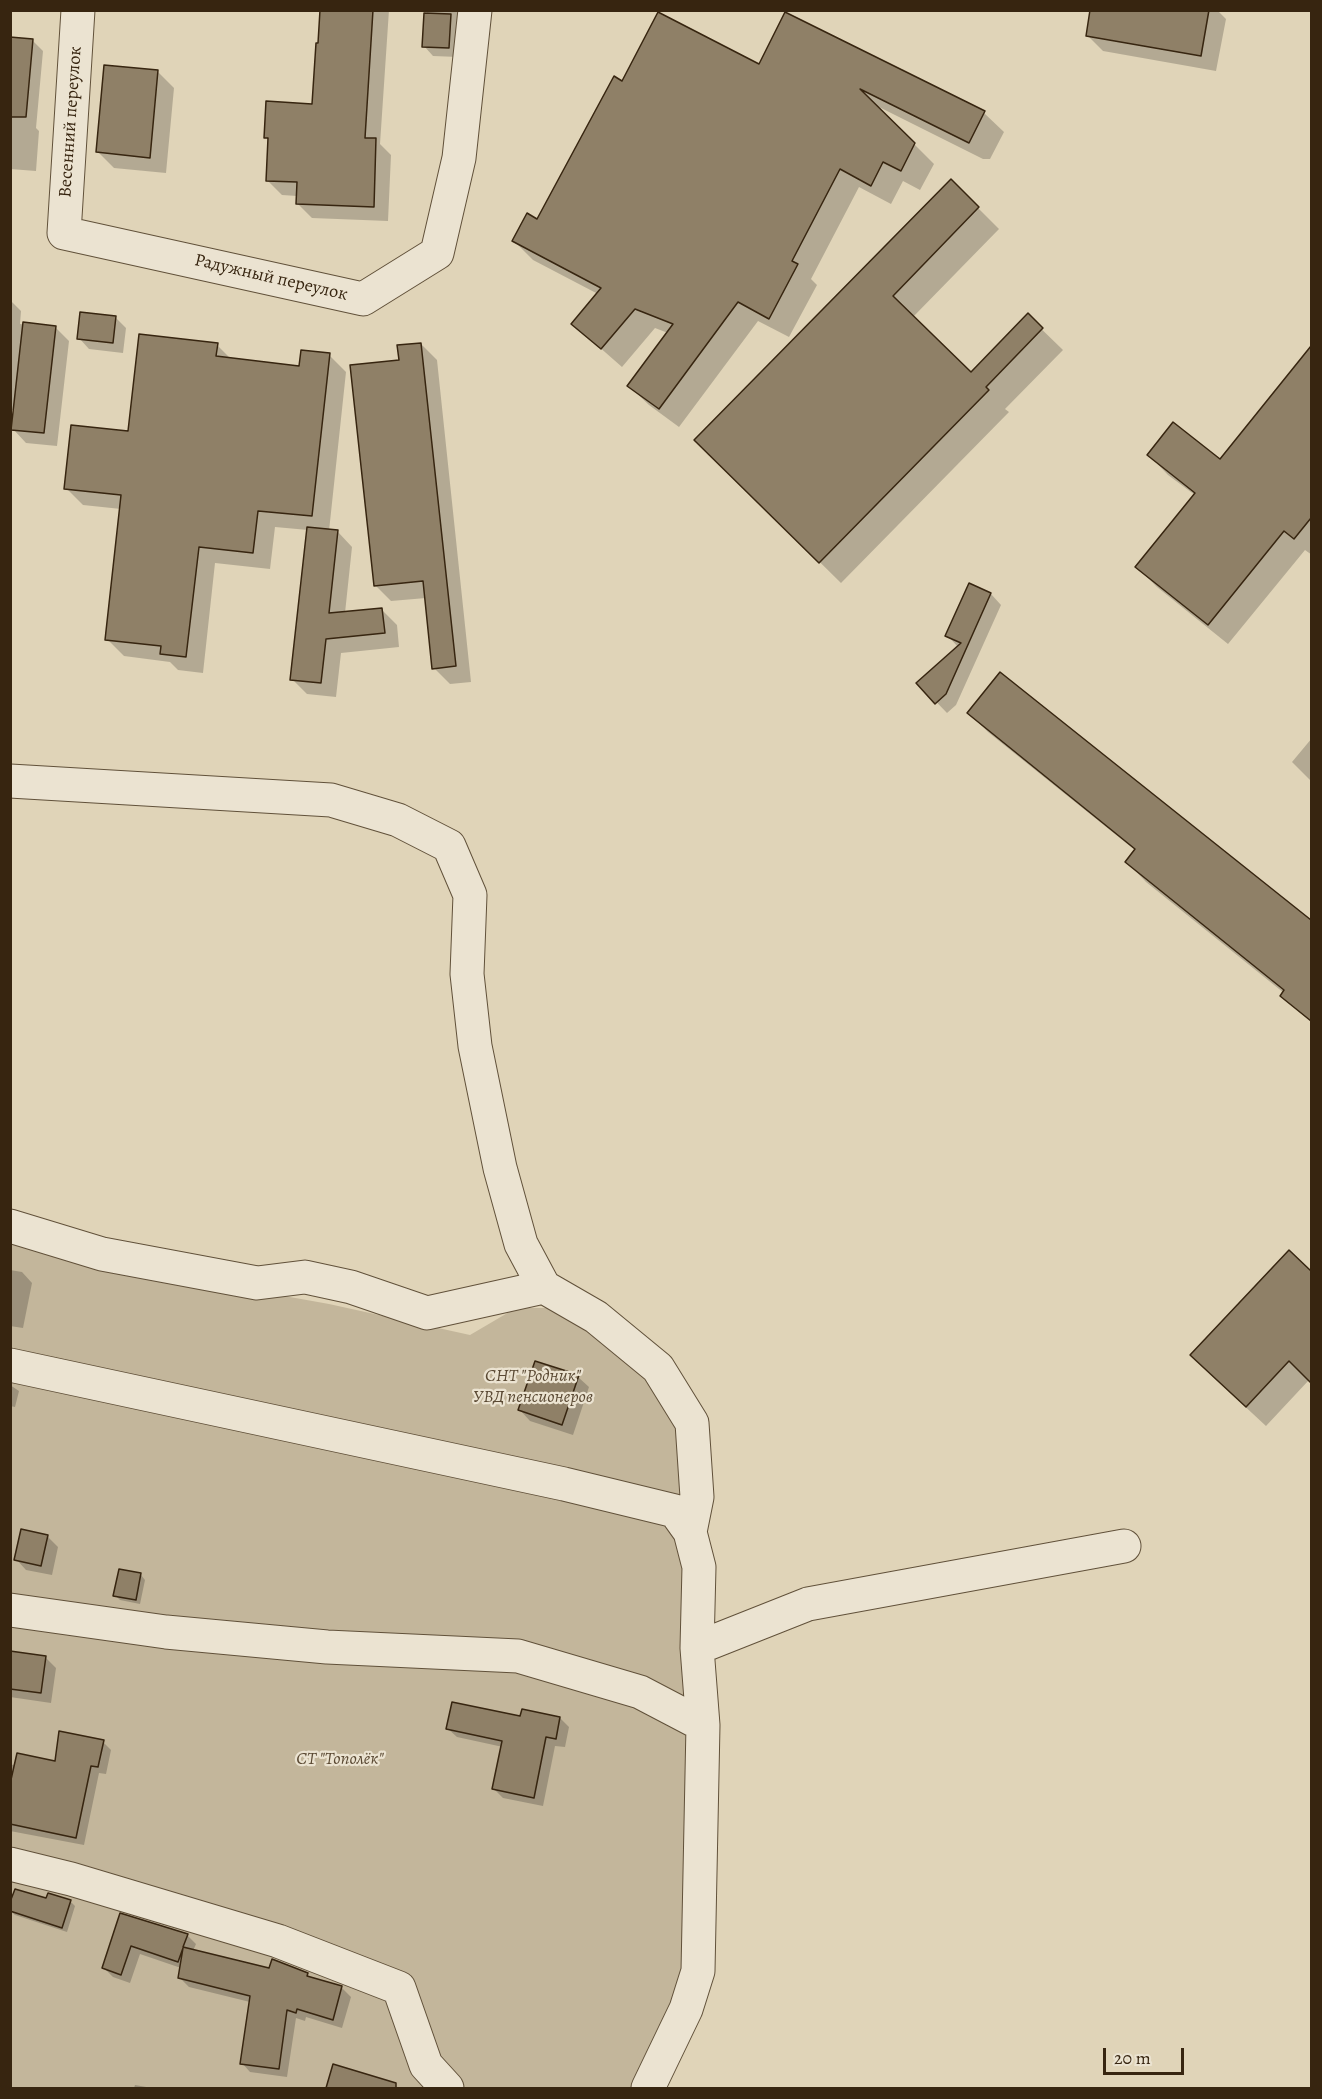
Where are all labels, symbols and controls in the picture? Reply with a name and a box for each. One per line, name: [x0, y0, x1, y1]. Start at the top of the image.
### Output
street label: Весенний переулок: [55, 46, 87, 198]
street label: Радужный переулок: [192, 250, 350, 306]
park label: СНТ "Родник" УВД пенсионеров: [473, 1366, 593, 1408]
park label: СТ "Тополёк": [296, 1749, 384, 1771]
scale bar: [1106, 2036, 1187, 2074]
text: 20 m: [1114, 2046, 1151, 2070]

